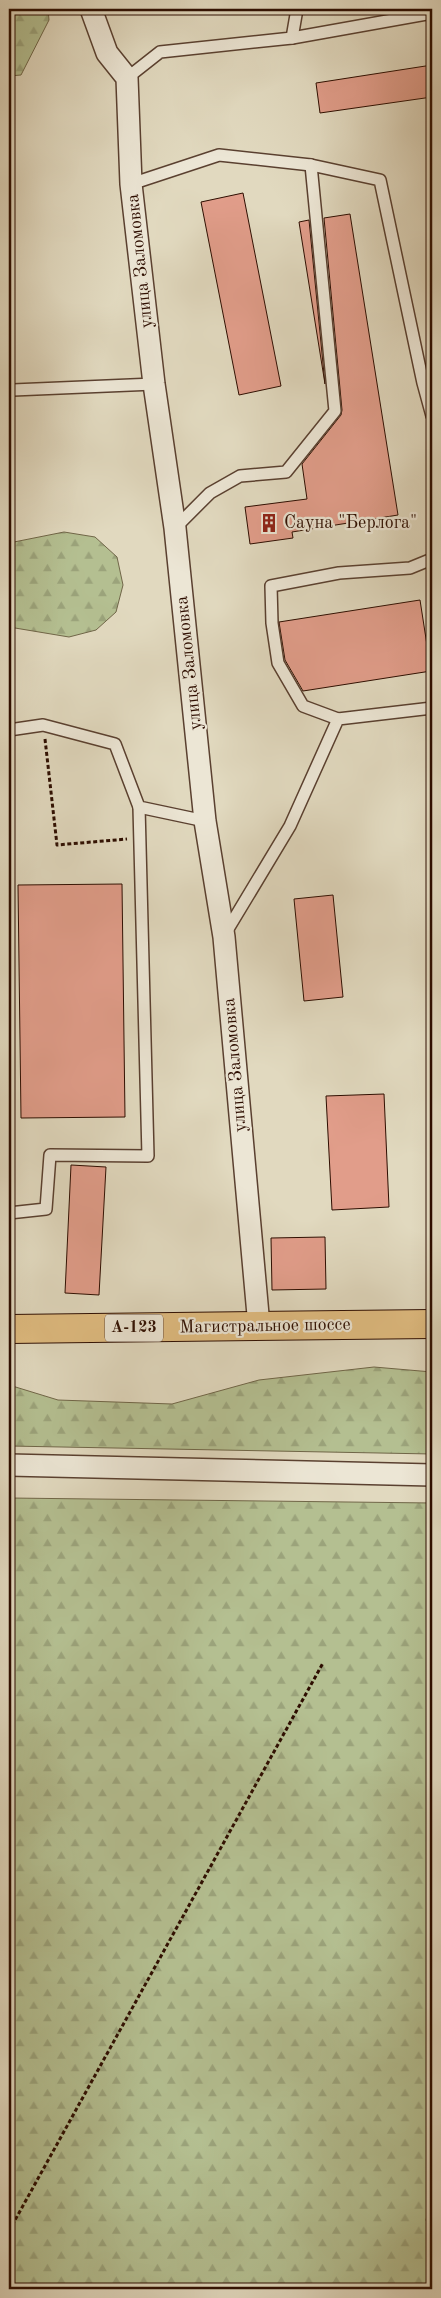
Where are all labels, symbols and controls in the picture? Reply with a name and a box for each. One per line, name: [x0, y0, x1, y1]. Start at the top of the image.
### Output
street label: улица Заломовка: [124, 193, 156, 329]
building icon: Сауна "Берлога": [258, 512, 280, 534]
place label: Сауна "Берлога": [284, 514, 417, 532]
street label: улица Заломовка: [173, 595, 205, 731]
street label: улица Заломовка: [220, 997, 250, 1133]
road number: А-123: [105, 1315, 163, 1342]
street label: Магистральное шоссе: [179, 1316, 351, 1336]

